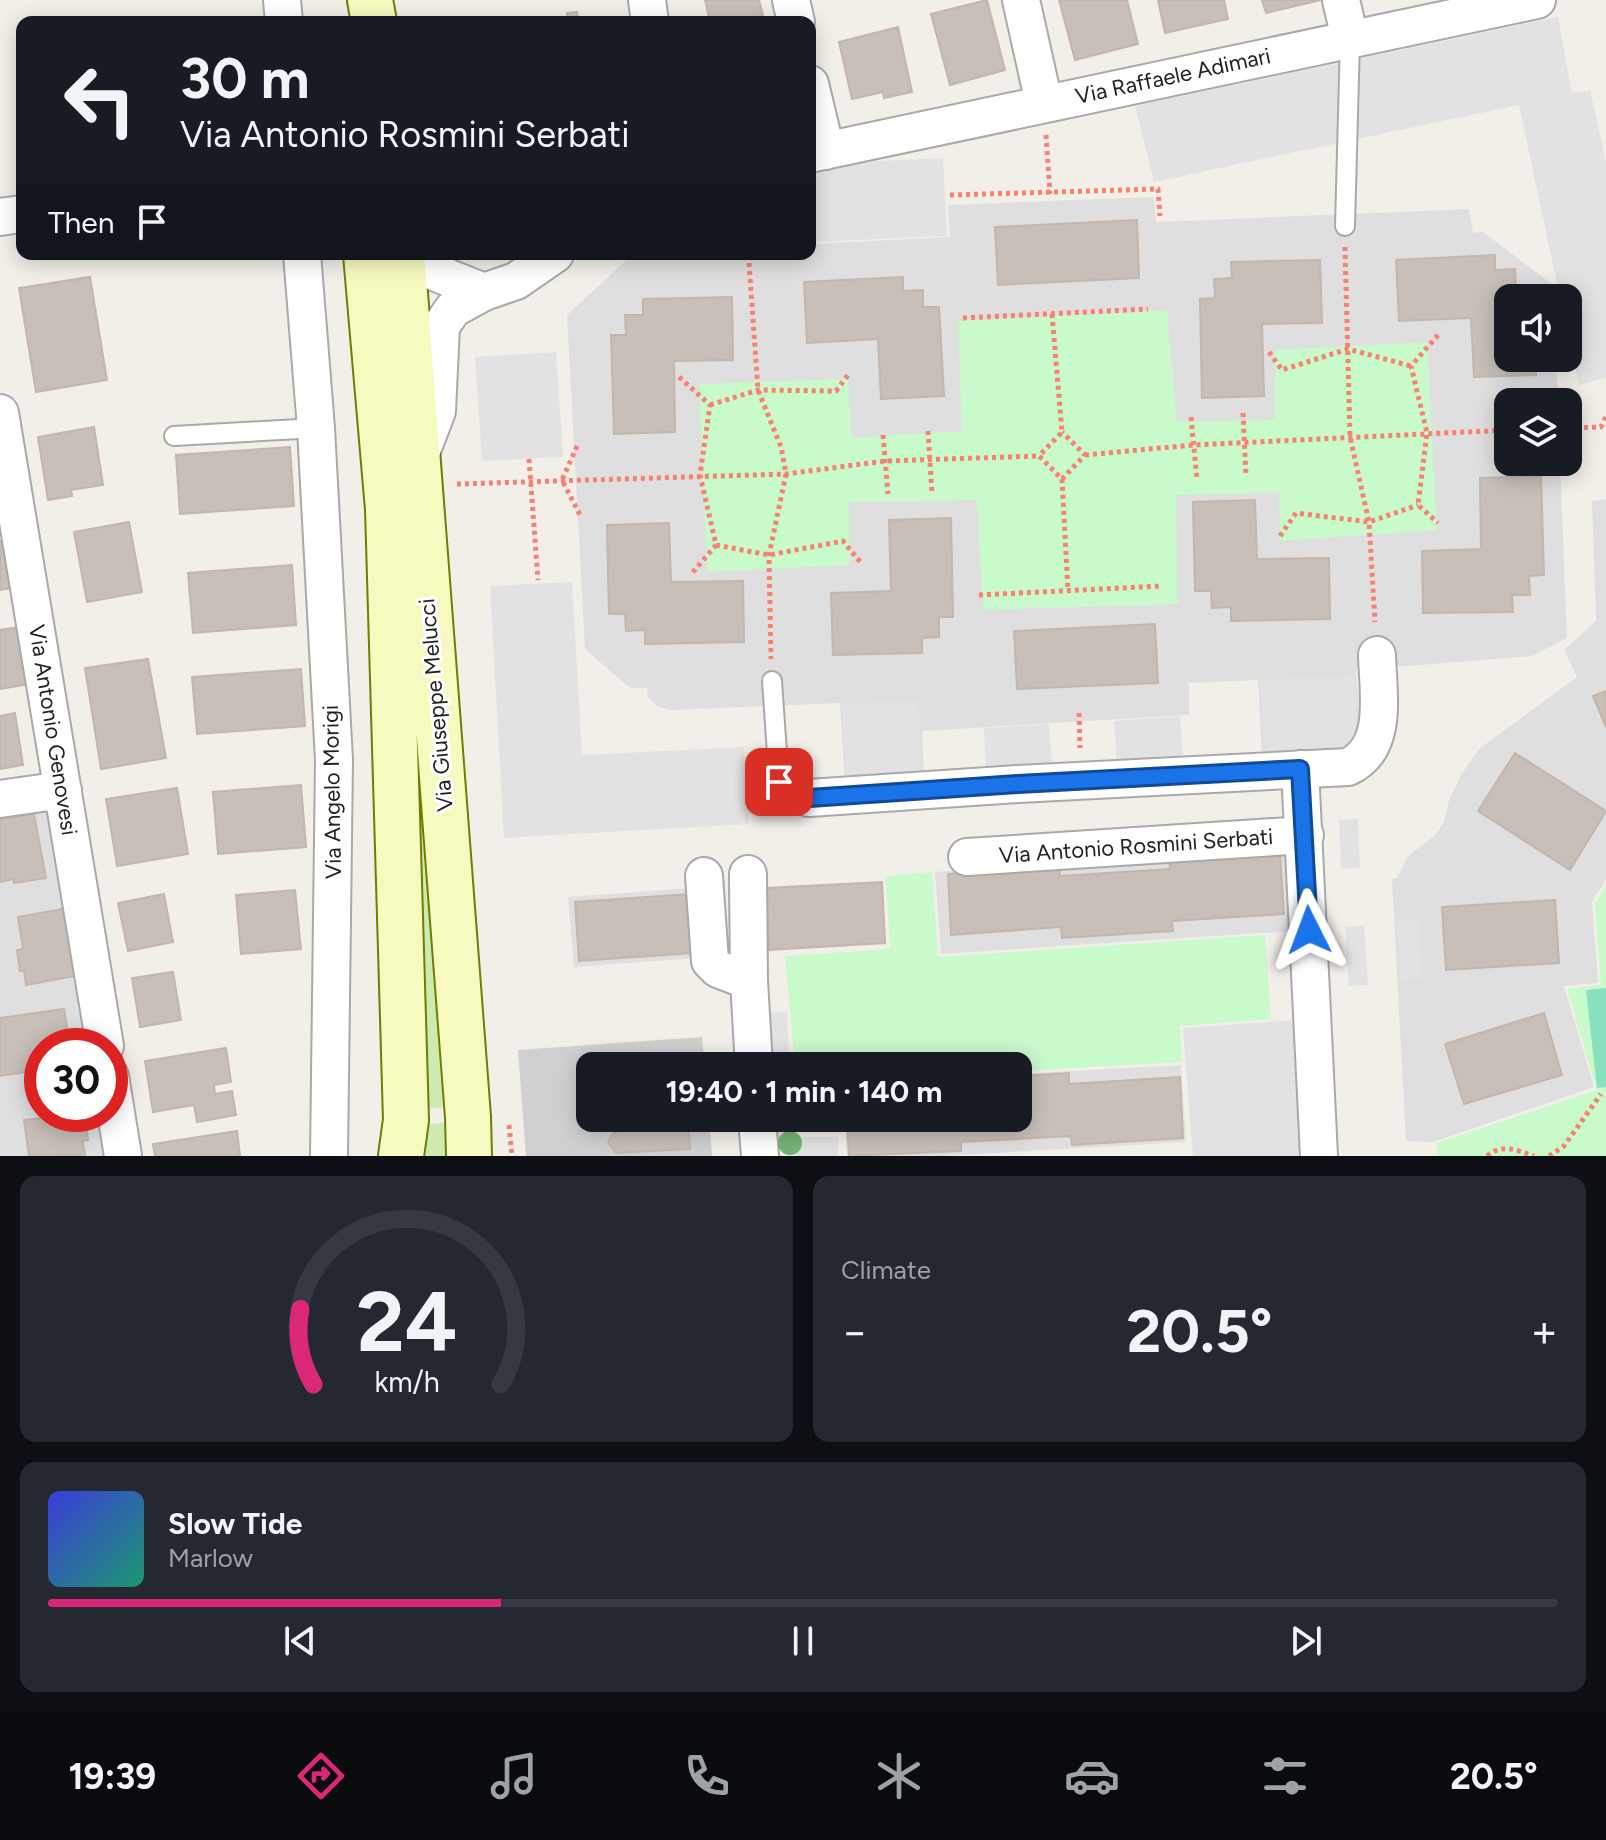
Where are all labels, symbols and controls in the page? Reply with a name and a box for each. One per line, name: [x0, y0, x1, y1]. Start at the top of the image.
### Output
street label: Via Raffaele Adimari: [1073, 42, 1273, 110]
text: 30 m: [180, 45, 310, 112]
icon: left: [48, 48, 152, 152]
text: Via Antonio Rosmini Serbati: [180, 113, 629, 156]
icon: arrive: [130, 200, 174, 244]
text: Then: [48, 204, 114, 241]
map controls: [1494, 284, 1582, 476]
button: sound: [1494, 284, 1582, 372]
button: layers: [1494, 388, 1582, 476]
street label: Via Giuseppe Melucci: [413, 597, 459, 813]
street label: Via Antonio Genovesi: [23, 623, 83, 837]
street label: Via Angelo Morigi: [317, 705, 347, 879]
pin: [745, 748, 813, 816]
icon: arrive: [757, 760, 801, 804]
street label: Via Antonio Rosmini Serbati: [998, 823, 1274, 869]
position arrow: [1267, 888, 1351, 972]
speed limit sign: 30: [24, 1028, 128, 1132]
text: 19:40 · 1 min · 140 m: [666, 1073, 942, 1110]
text: Climate: [841, 1254, 931, 1286]
text: 24: [356, 1272, 457, 1372]
text: 20.5°: [1126, 1295, 1273, 1367]
text: −: [841, 1305, 868, 1358]
text: +: [1531, 1305, 1558, 1358]
text: km/h: [374, 1365, 439, 1399]
text: Slow Tide: [168, 1505, 302, 1542]
text: Marlow: [168, 1542, 253, 1574]
icon: previous: [278, 1619, 322, 1663]
icon: pause: [781, 1619, 825, 1663]
icon: next: [1284, 1619, 1328, 1663]
icon: directions: [293, 1748, 349, 1804]
icon: music: [486, 1748, 542, 1804]
icon: phone: [679, 1748, 735, 1804]
icon: climate: [871, 1748, 927, 1804]
icon: car: [1064, 1748, 1120, 1804]
icon: filters: [1257, 1748, 1313, 1804]
text: 19:39: [68, 1755, 156, 1798]
text: 20.5°: [1450, 1755, 1538, 1798]

